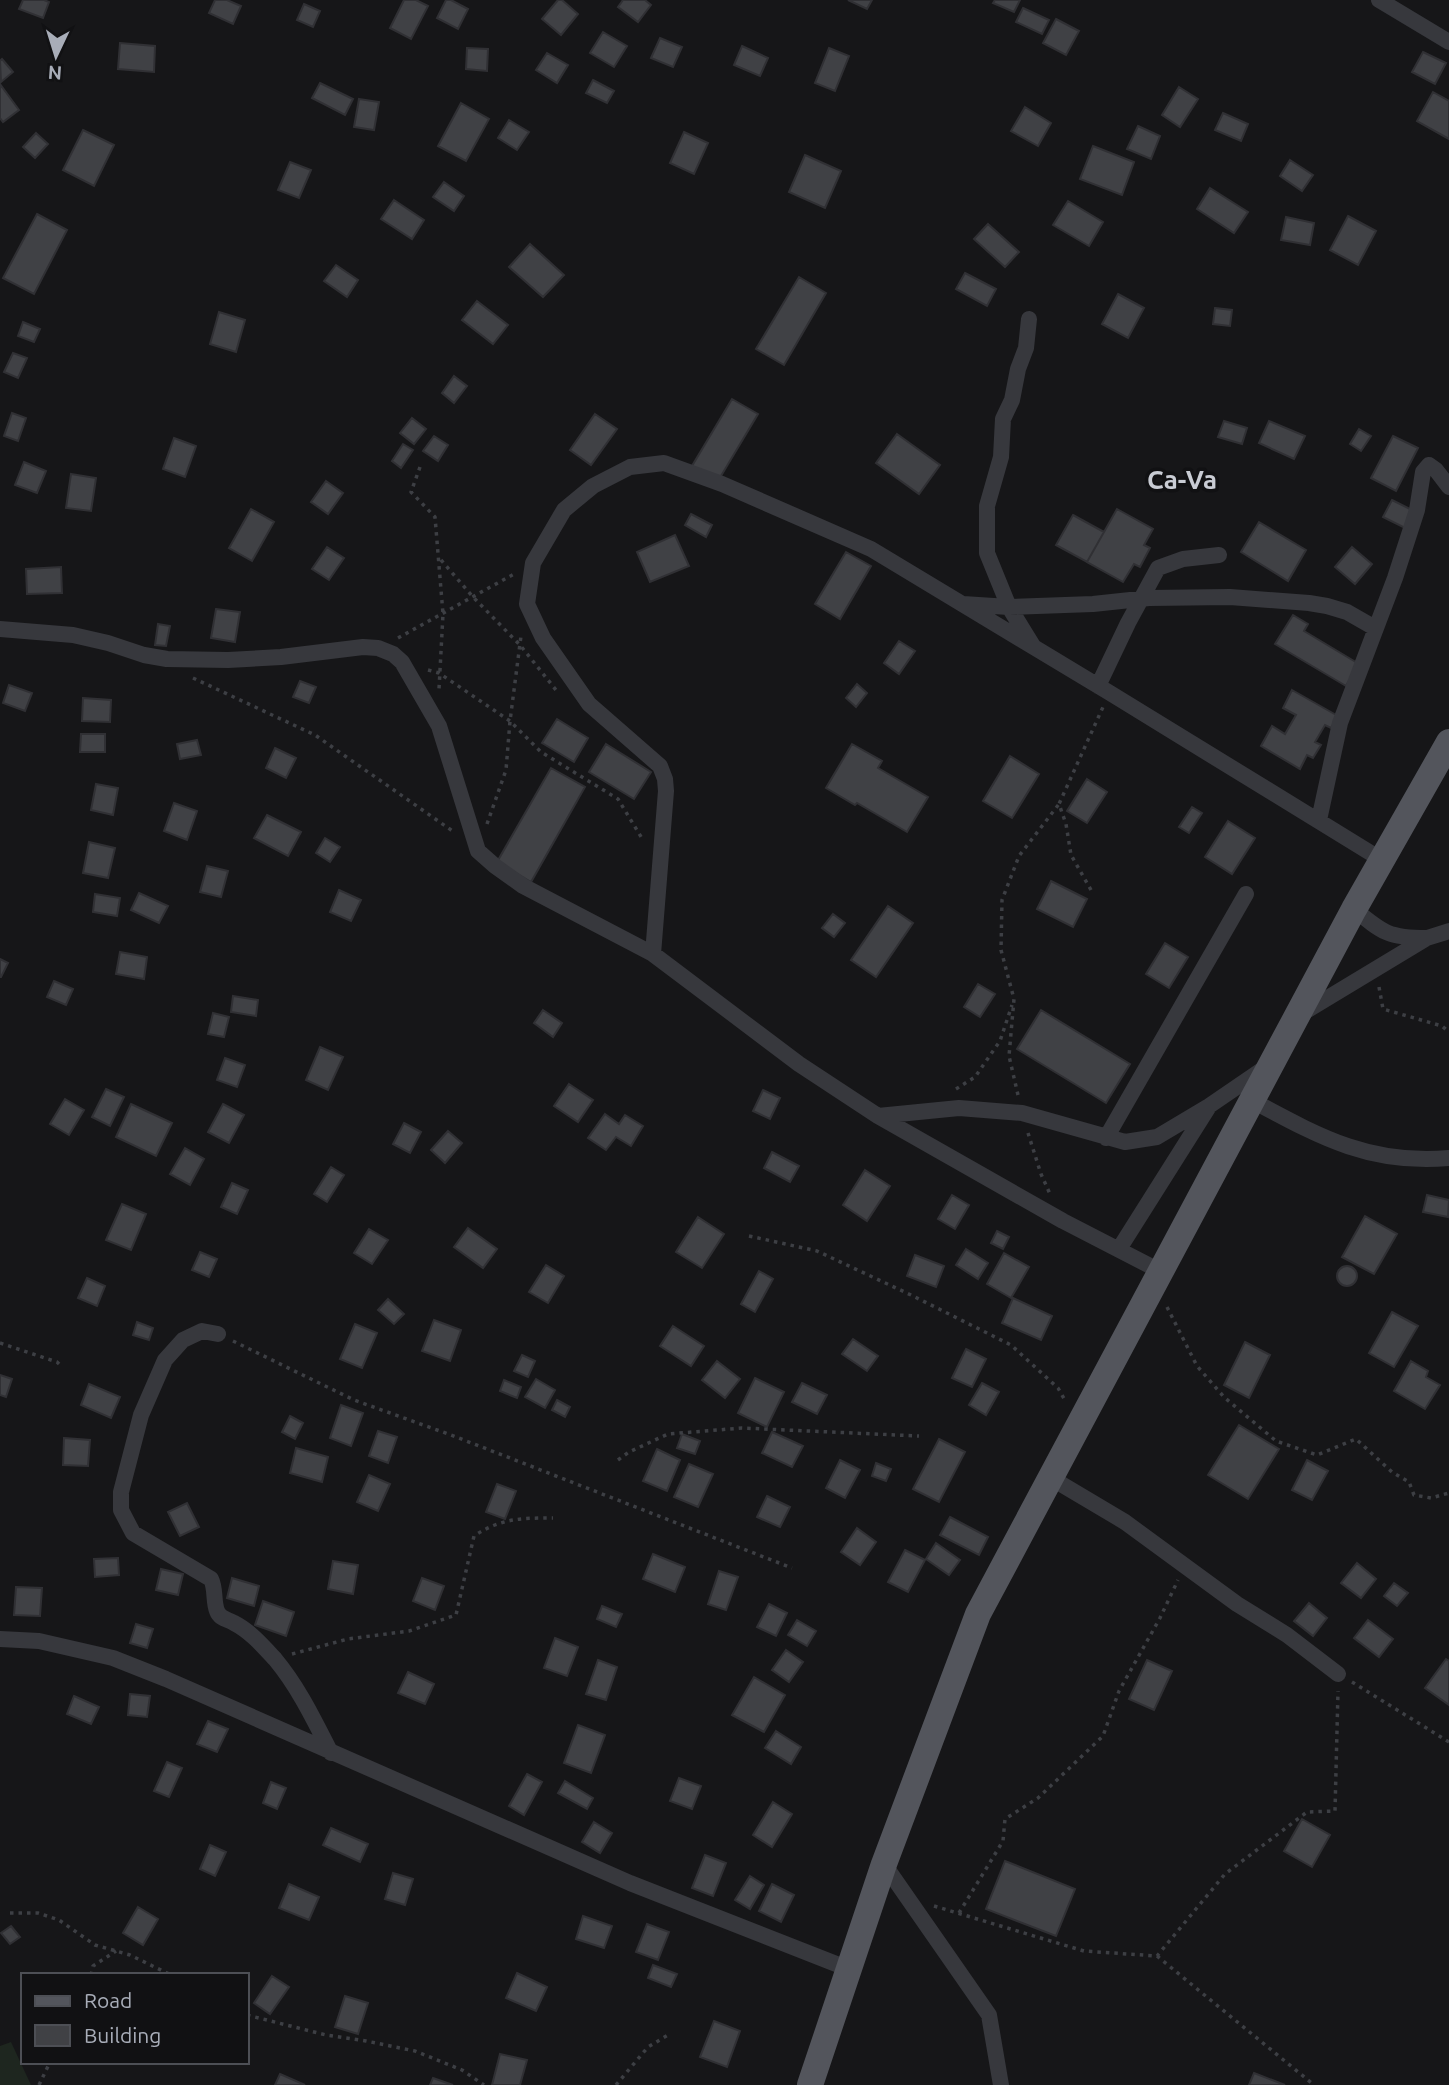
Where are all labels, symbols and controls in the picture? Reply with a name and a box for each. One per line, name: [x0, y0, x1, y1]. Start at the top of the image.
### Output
north arrow: [21, 21, 91, 91]
text: N: [47, 61, 63, 84]
district label: Ca-Va: [1147, 465, 1217, 494]
legend: [21, 1973, 248, 2064]
text: Road: [84, 1988, 132, 2012]
text: Building: [84, 2023, 161, 2047]

